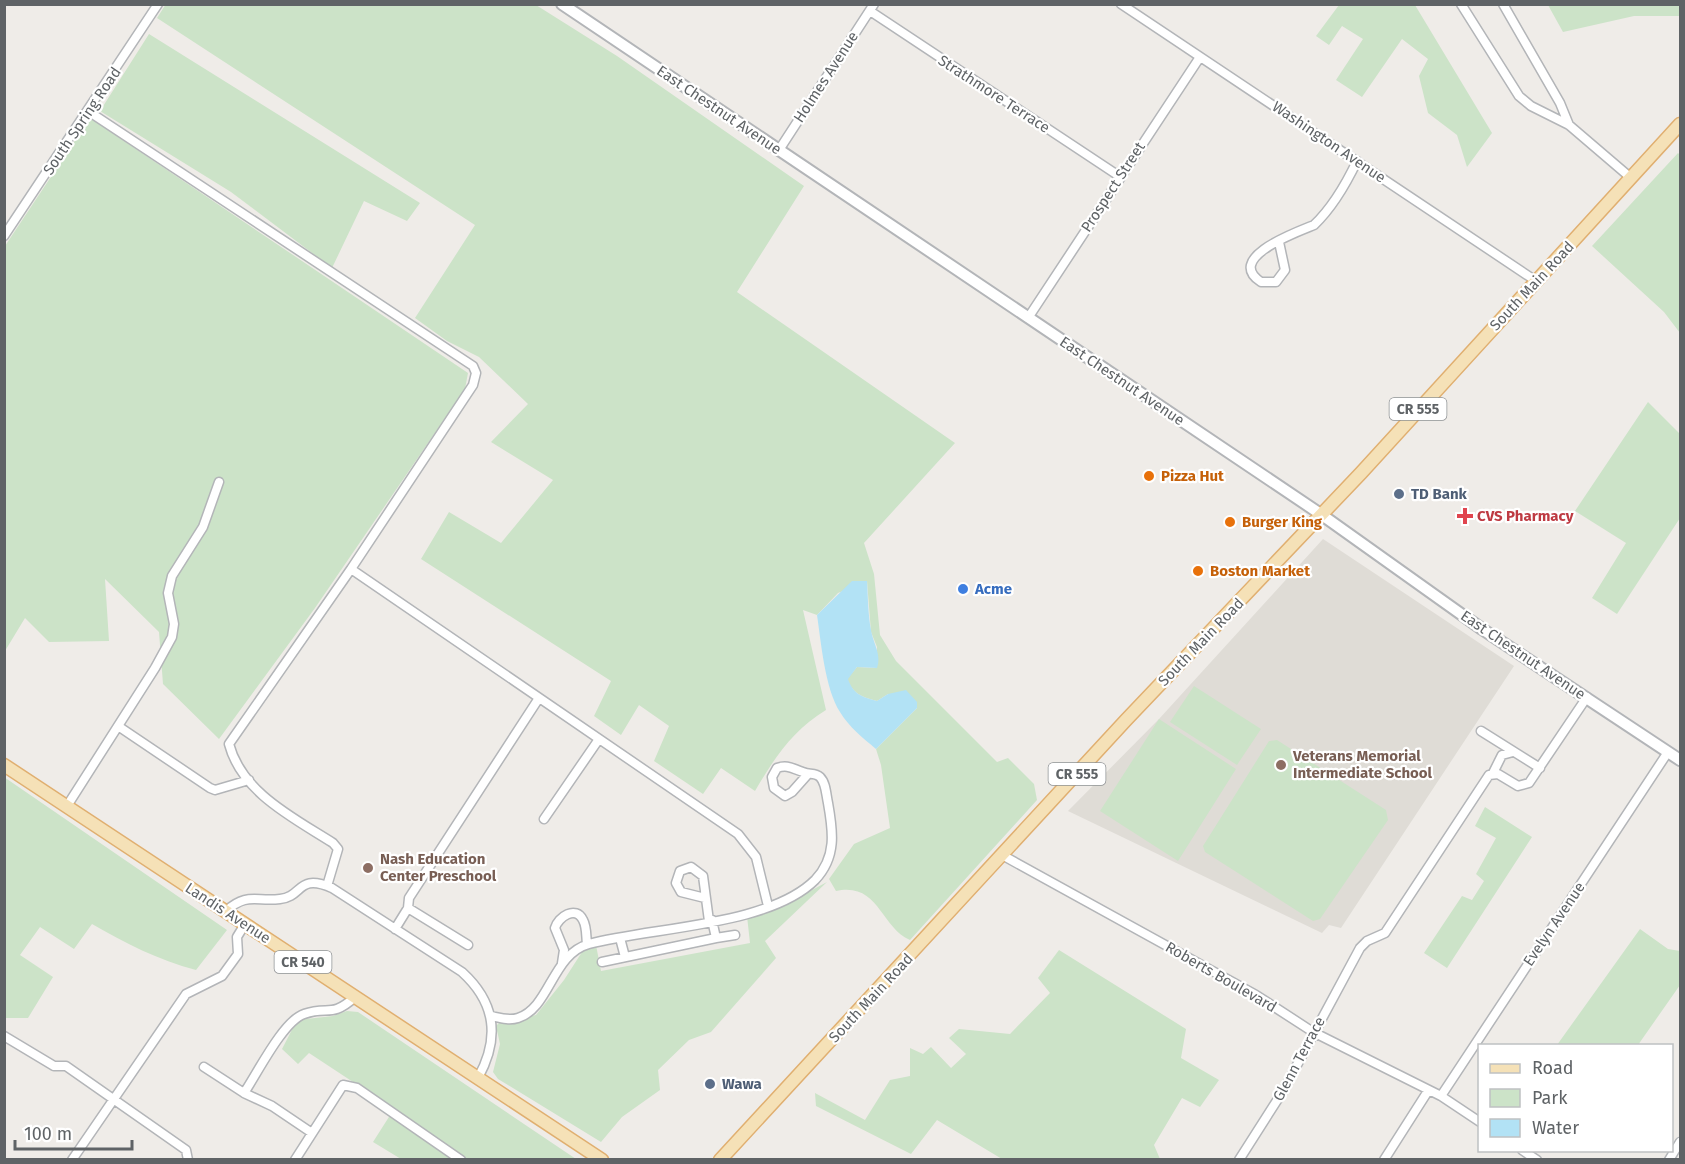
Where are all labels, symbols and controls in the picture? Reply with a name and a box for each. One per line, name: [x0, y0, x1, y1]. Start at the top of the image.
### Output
street label: Holmes Avenue: [790, 28, 862, 126]
street label: Strathmore Terrace: [935, 51, 1053, 137]
street label: East Chestnut Avenue: [653, 62, 785, 158]
street label: South Spring Road: [39, 64, 125, 178]
street label: Washington Avenue: [1269, 97, 1389, 187]
street label: Prospect Street: [1077, 138, 1149, 235]
street label: South Main Road: [1486, 238, 1578, 334]
street label: East Chestnut Avenue: [1056, 333, 1188, 429]
road number: CR 555: [1390, 398, 1446, 420]
place label: Pizza Hut: [1161, 467, 1224, 485]
marker: Pizza Hut: [1142, 469, 1156, 483]
place label: TD Bank: [1411, 485, 1468, 503]
marker: TD Bank: [1392, 487, 1406, 501]
place label: CVS Pharmacy: [1477, 507, 1574, 525]
marker: CVS Pharmacy: [1458, 509, 1472, 523]
place label: Burger King: [1242, 513, 1323, 531]
marker: Burger King: [1223, 515, 1237, 529]
place label: Boston Market: [1210, 562, 1310, 580]
marker: Boston Market: [1191, 564, 1205, 578]
place label: Acme: [974, 580, 1012, 598]
marker: Acme: [956, 582, 970, 596]
street label: South Main Road: [1154, 594, 1248, 690]
street label: East Chestnut Avenue: [1457, 607, 1589, 703]
place label: Veterans Memorial Intermediate School: [1292, 747, 1433, 782]
marker: Veterans Memorial Intermediate School: [1274, 758, 1288, 772]
road number: CR 555: [1048, 763, 1106, 785]
place label: Nash Education Center Preschool: [380, 850, 497, 885]
marker: Nash Education Center Preschool: [361, 861, 375, 875]
street label: Landis Avenue: [182, 879, 274, 947]
street label: Evelyn Avenue: [1519, 879, 1589, 969]
street label: Roberts Boulevard: [1162, 938, 1280, 1016]
street label: South Main Road: [825, 950, 917, 1046]
road number: CR 540: [274, 951, 332, 973]
street label: Glenn Terrace: [1269, 1014, 1329, 1104]
legend: [1478, 1044, 1673, 1152]
text: Road: [1532, 1057, 1574, 1079]
place label: Wawa: [722, 1075, 762, 1093]
marker: Wawa: [703, 1077, 717, 1091]
text: Park: [1532, 1087, 1568, 1109]
scale bar: [15, 1113, 132, 1151]
text: Water: [1532, 1117, 1579, 1139]
text: 100 m: [24, 1123, 72, 1145]

